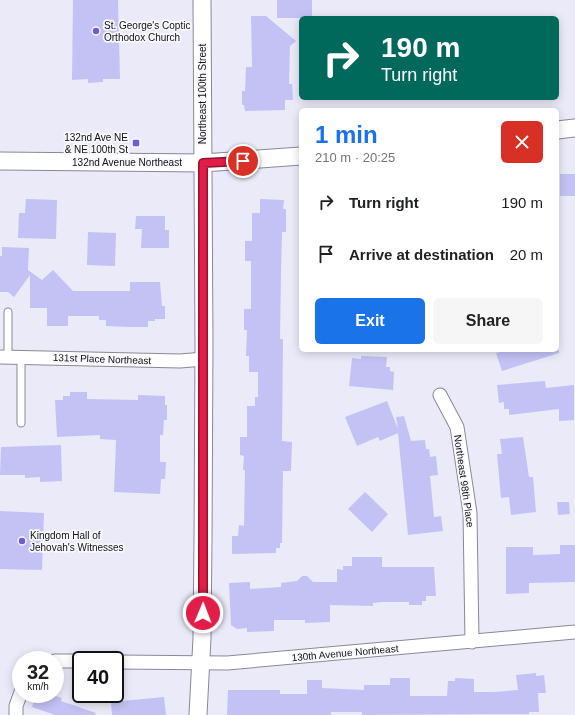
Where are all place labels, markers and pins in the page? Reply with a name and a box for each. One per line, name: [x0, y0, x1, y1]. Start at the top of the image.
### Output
place label: St. George's Coptic Orthodox Church: [104, 20, 190, 43]
marker: St. George's Coptic Orthodox Church: [91, 26, 101, 36]
place label: 132nd Ave NE & NE 100th St: [64, 132, 128, 155]
marker: 132nd Ave NE & NE 100th St: [131, 138, 141, 148]
pin: [226, 144, 260, 178]
place label: Kingdom Hall of Jehovah's Witnesses: [30, 530, 124, 553]
marker: Kingdom Hall of Jehovah's Witnesses: [17, 536, 27, 546]

